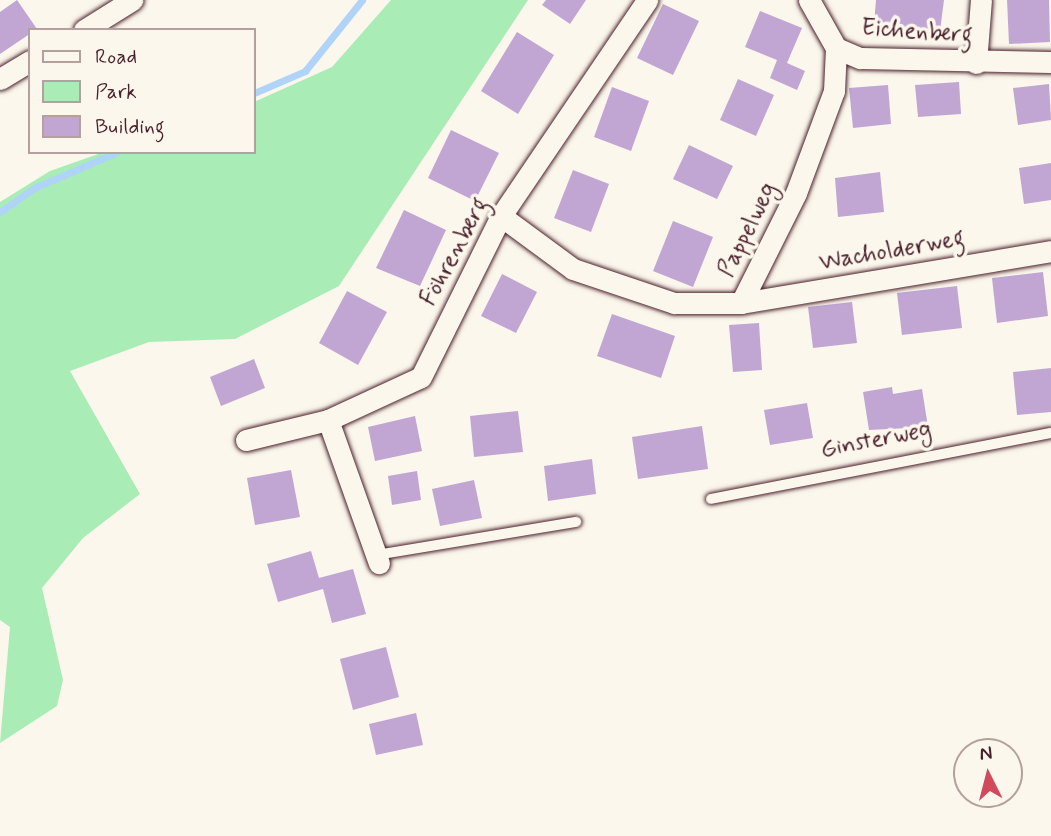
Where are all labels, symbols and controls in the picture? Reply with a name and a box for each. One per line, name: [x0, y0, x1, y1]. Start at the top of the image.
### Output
street label: Eichenberg: [860, 14, 974, 50]
legend: [28, 28, 256, 154]
text: Road: [95, 43, 137, 71]
text: Park: [95, 78, 137, 106]
text: Building: [95, 113, 165, 141]
street label: Pappelweg: [713, 178, 783, 282]
street label: Föhrenberg: [414, 193, 496, 311]
street label: Wacholderweg: [817, 224, 967, 278]
street label: Ginsterweg: [818, 415, 934, 465]
north arrow: [953, 738, 1023, 808]
text: N: [978, 741, 994, 767]

